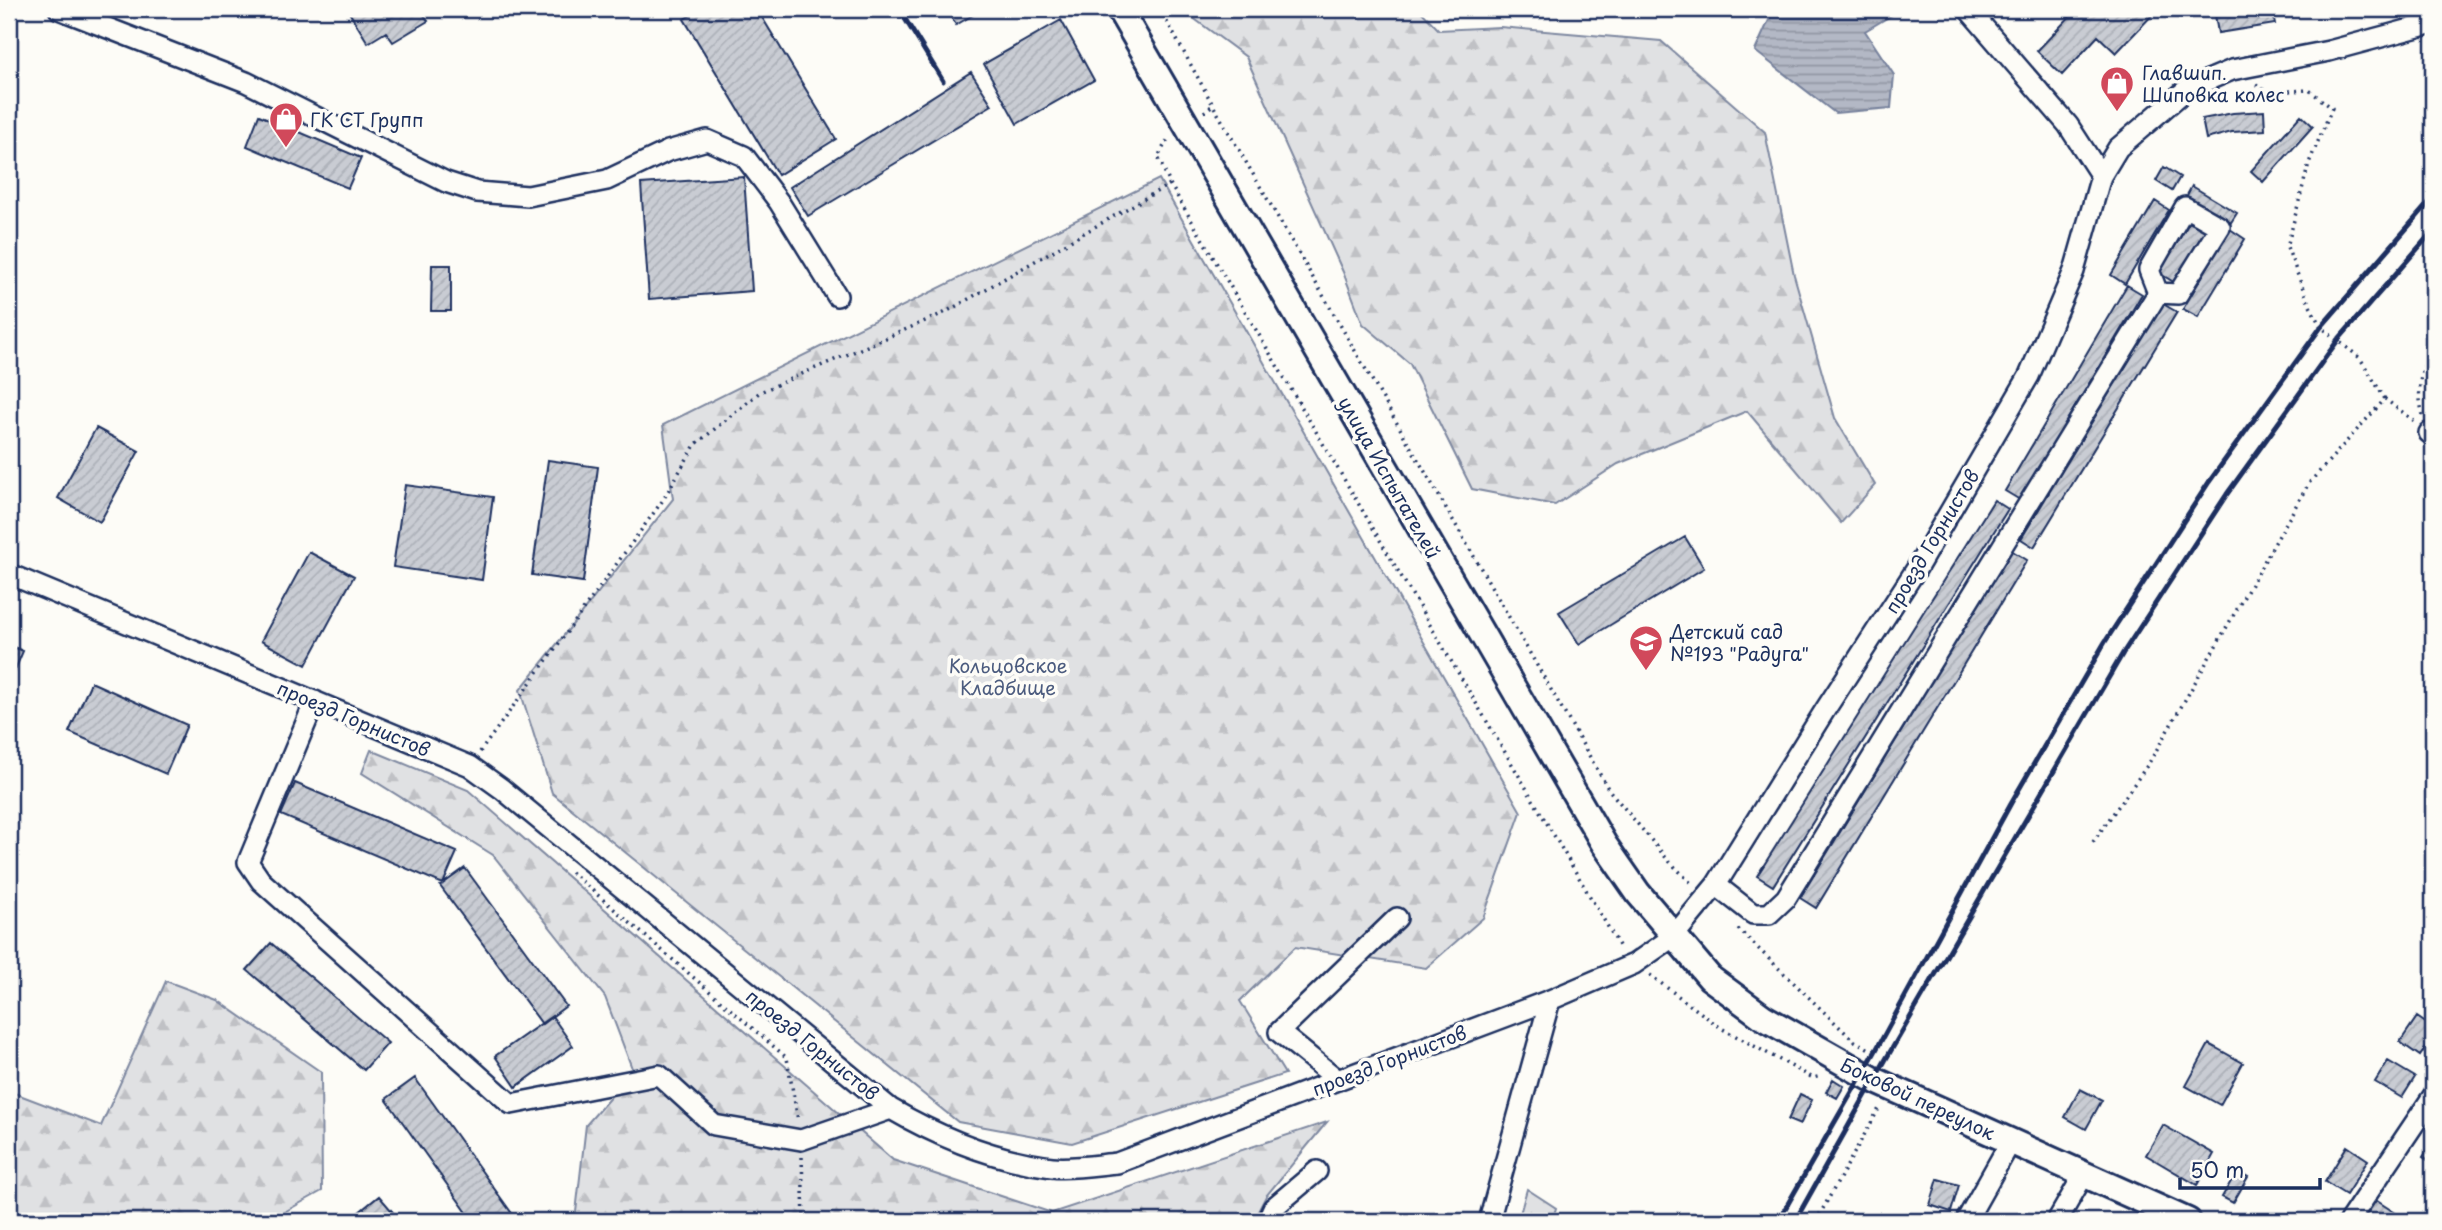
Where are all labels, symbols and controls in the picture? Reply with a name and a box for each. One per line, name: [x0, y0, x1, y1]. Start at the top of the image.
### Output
place label: Главшип. Шиповка колес: [2142, 58, 2285, 108]
shop icon: Главшип. Шиповка колес: [2098, 64, 2136, 113]
shop icon: ГК СТ Групп: [267, 100, 305, 149]
place label: ГК СТ Групп: [310, 105, 424, 133]
street label: улица Испытателей: [1332, 391, 1448, 563]
street label: проезд Горнистов: [1877, 464, 1985, 618]
place label: Детский сад №193 "Радуга": [1669, 617, 1809, 667]
school or university icon: Детский сад №193 "Радуга": [1627, 623, 1665, 672]
park label: Кольцовское Кладбище: [948, 651, 1068, 701]
street label: проезд Горнистов: [273, 673, 435, 763]
street label: проезд Горнистов: [741, 982, 885, 1106]
street label: проезд Горнистов: [1308, 1018, 1471, 1102]
street label: Боковой переулок: [1836, 1050, 2001, 1147]
scale bar: [2180, 1146, 2320, 1190]
text: 50 m: [2190, 1153, 2244, 1185]

